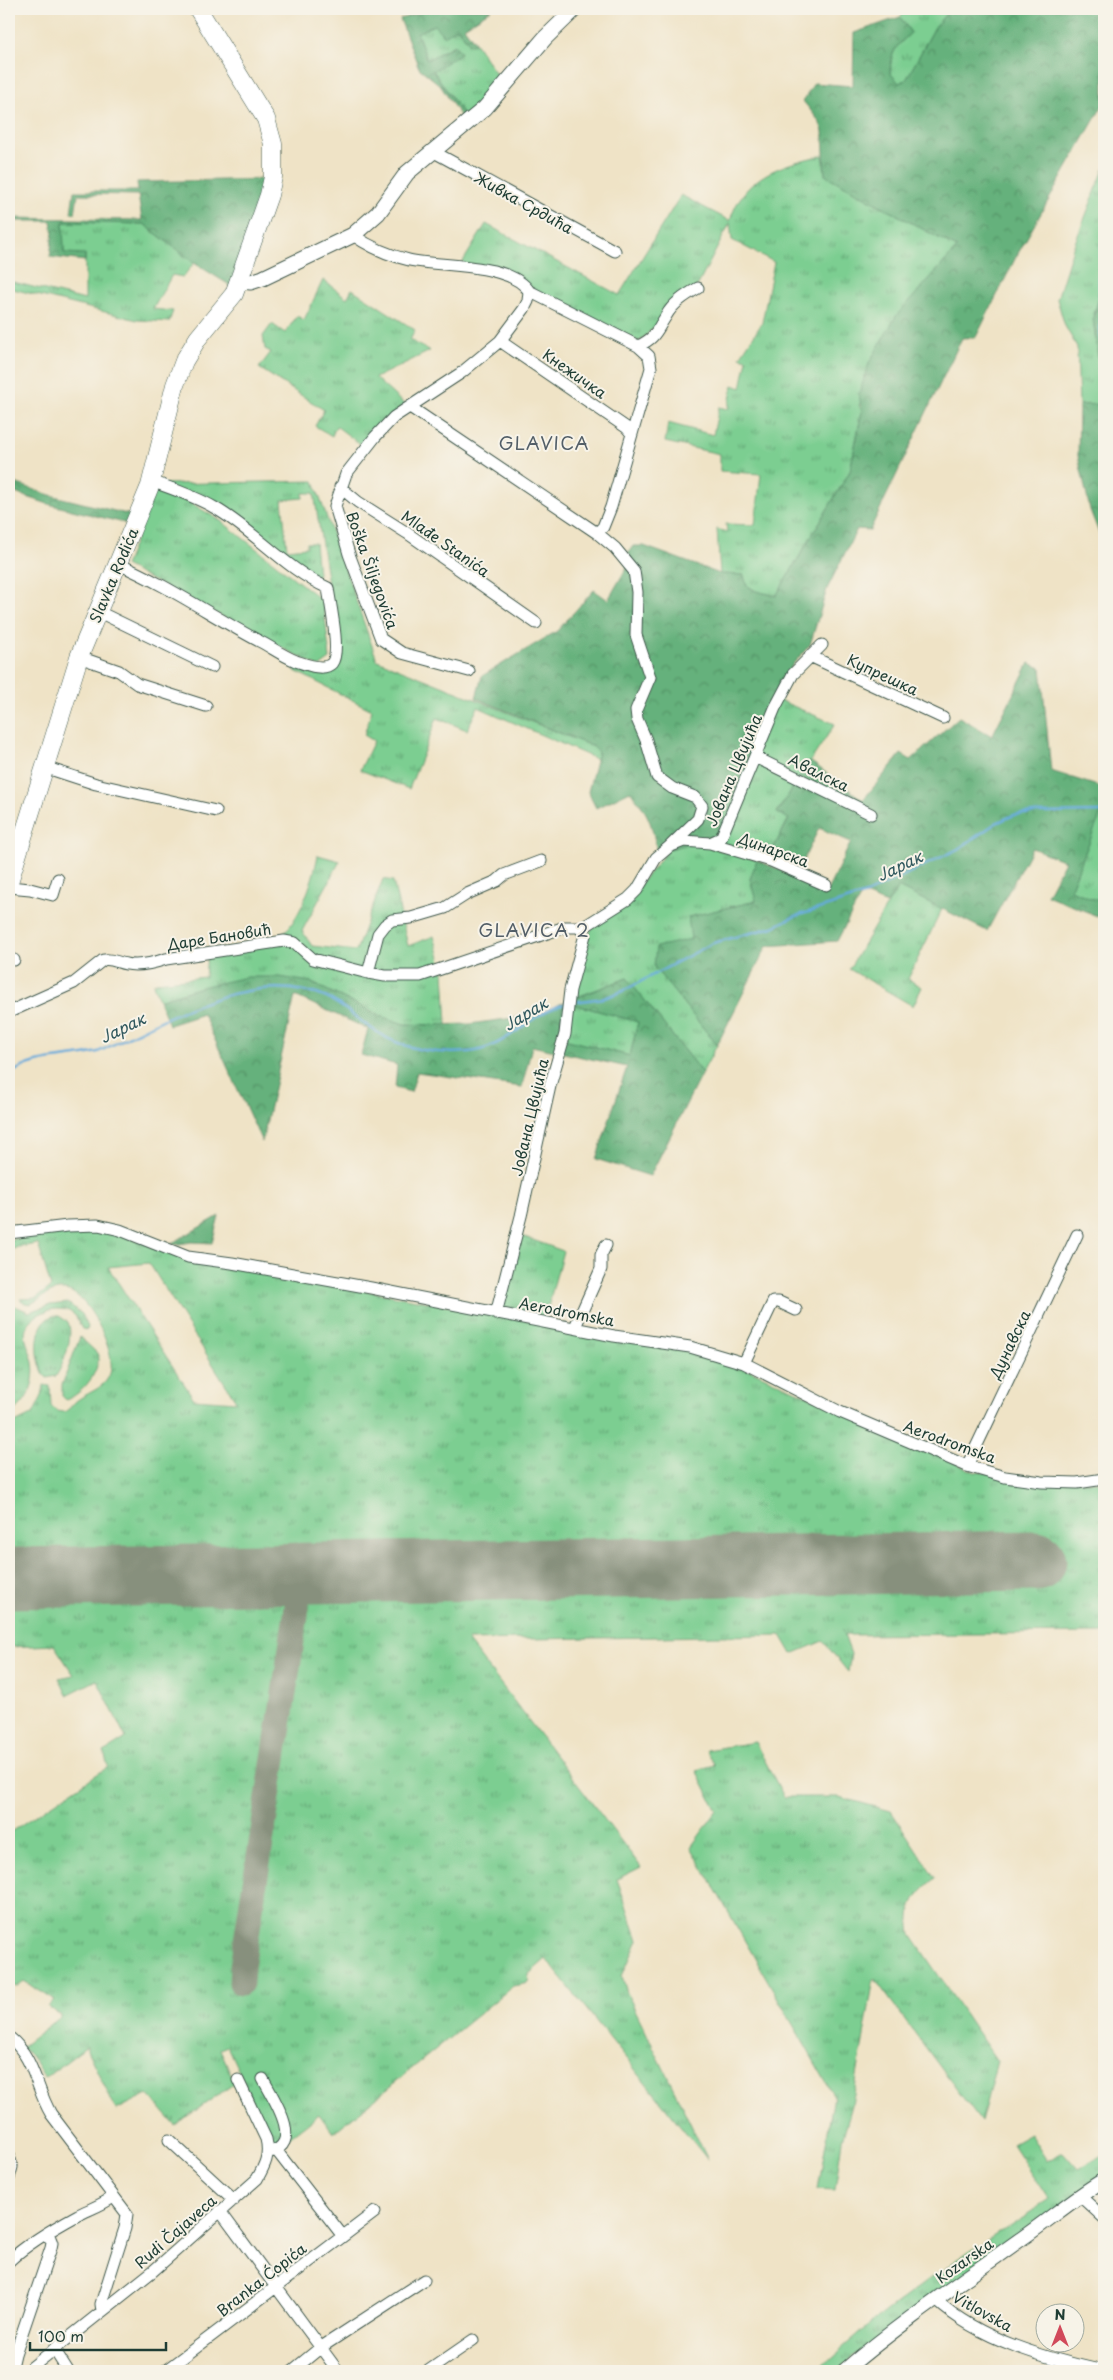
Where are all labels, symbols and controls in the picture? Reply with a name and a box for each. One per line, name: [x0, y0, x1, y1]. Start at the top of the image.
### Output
street label: Живка Срдића: [470, 165, 578, 239]
street label: Кнежичка: [538, 342, 612, 404]
district label: GLAVICA: [499, 429, 589, 456]
street label: Mlađe Stanića: [397, 504, 495, 582]
street label: Boška Šiljegovića: [341, 508, 405, 633]
street label: Slavka Rodića: [83, 524, 144, 626]
street label: Купрешка: [844, 647, 923, 701]
street label: Јована Цвијића: [699, 710, 767, 830]
street label: Авалска: [785, 747, 854, 797]
street label: Динарска: [735, 825, 813, 873]
water label: Јарак: [872, 843, 927, 886]
street label: Даре Бановић: [164, 916, 273, 956]
district label: GLAVICA 2: [478, 916, 590, 943]
water label: Јарак: [498, 990, 553, 1036]
water label: Јарак: [95, 1005, 150, 1048]
street label: Јована Цвијића: [504, 1055, 554, 1178]
street label: Aerodromska: [517, 1290, 617, 1332]
street label: Дунавска: [982, 1305, 1036, 1383]
street label: Aerodromska: [901, 1414, 1000, 1469]
street label: Rudi Čajaveca: [129, 2188, 222, 2273]
street label: Kozarska: [930, 2231, 998, 2288]
street label: Branka Ćopića: [211, 2236, 311, 2321]
street label: Vitlovska: [949, 2285, 1018, 2337]
north arrow: [1036, 2302, 1086, 2352]
text: N: [1054, 2304, 1066, 2325]
scale bar: [30, 2320, 166, 2352]
text: 100 m: [38, 2324, 84, 2347]

